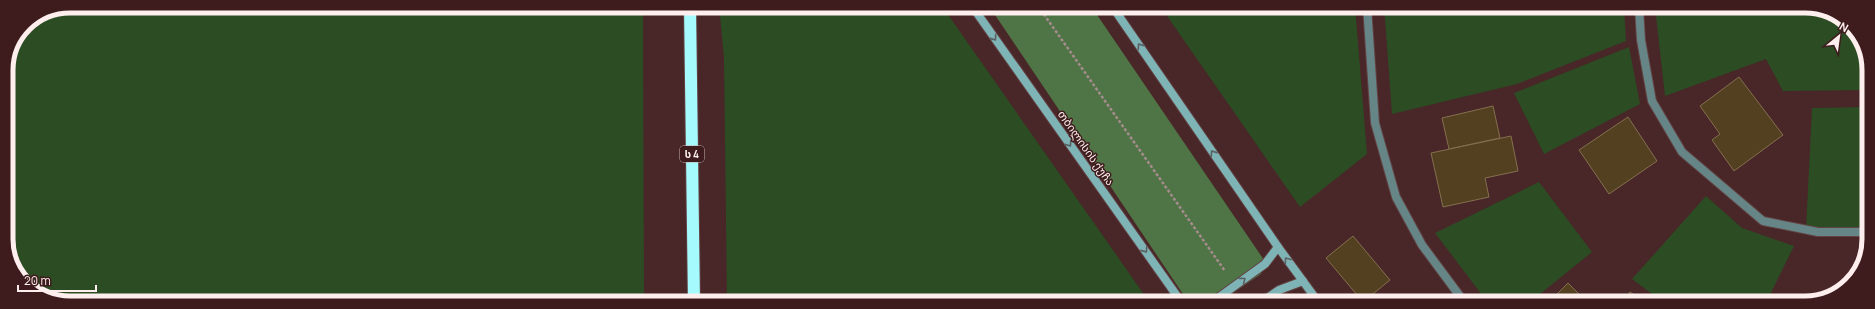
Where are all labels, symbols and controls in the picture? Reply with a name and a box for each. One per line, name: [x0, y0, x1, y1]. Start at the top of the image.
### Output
north arrow: [1819, 16, 1859, 56]
text: N: [1837, 18, 1851, 35]
one-way arrow: [989, 34, 996, 41]
one-way arrow: [1137, 43, 1144, 50]
street label: თბილისის ქუჩა: [1055, 107, 1118, 188]
one-way arrow: [1065, 140, 1072, 147]
road number: ს 4: [680, 146, 704, 162]
one-way arrow: [1210, 150, 1218, 157]
one-way arrow: [1140, 246, 1147, 253]
one-way arrow: [1285, 257, 1292, 264]
scale bar: [18, 267, 96, 293]
text: 20 m: [24, 272, 51, 289]
one-way arrow: [1239, 277, 1246, 285]

